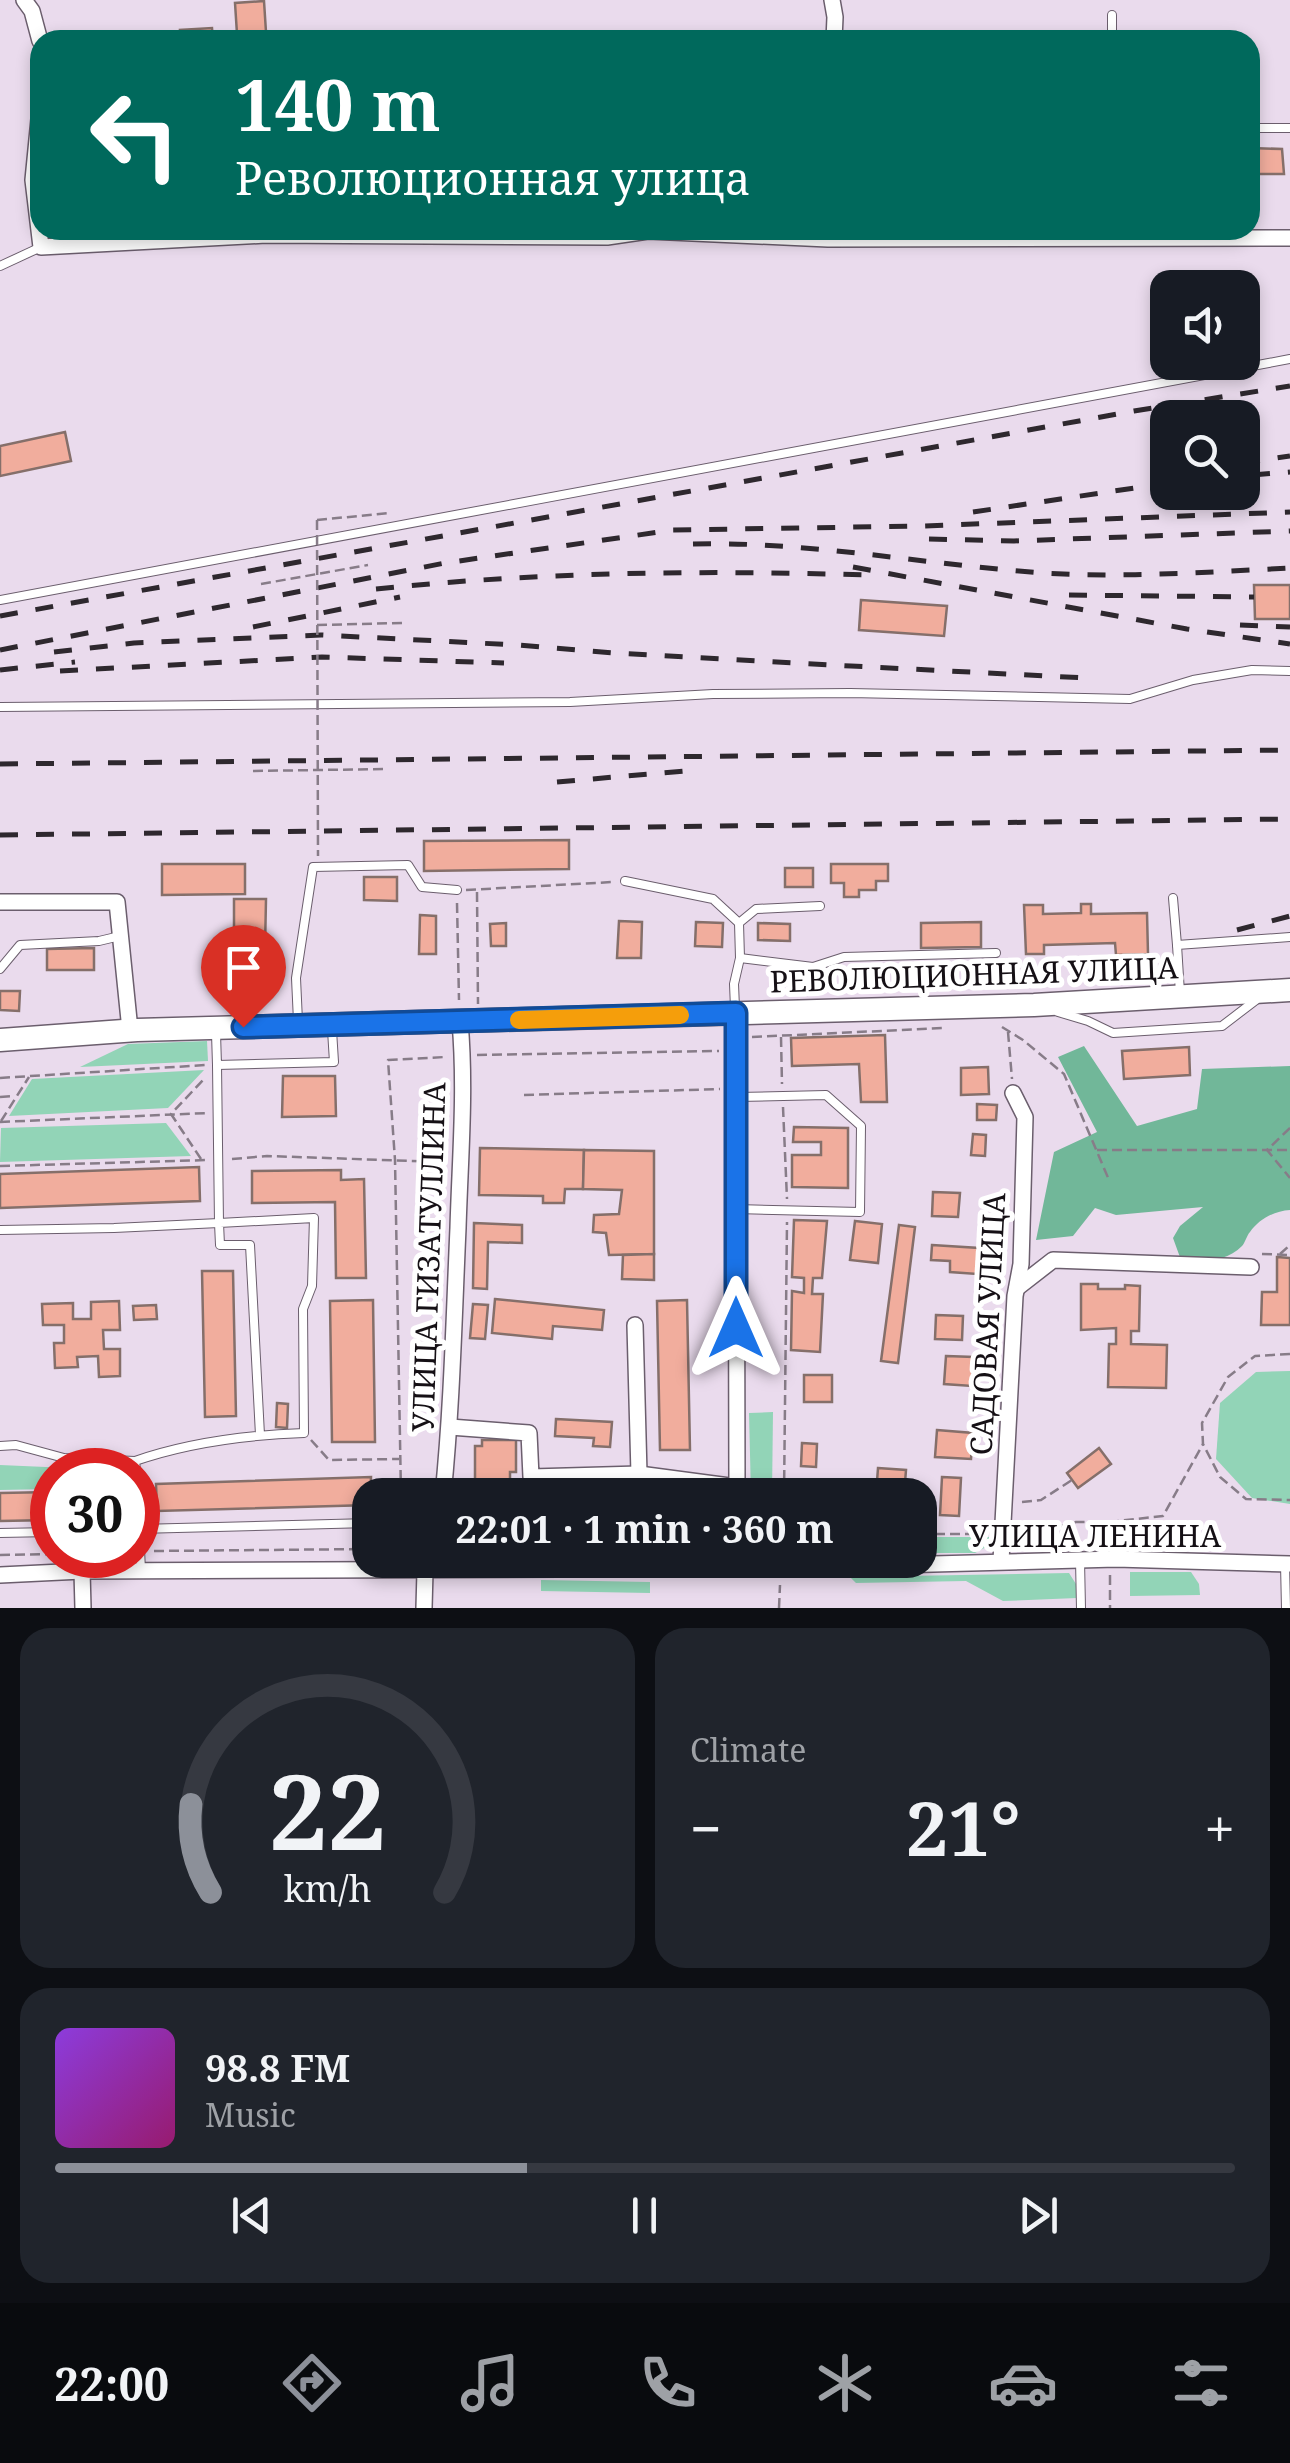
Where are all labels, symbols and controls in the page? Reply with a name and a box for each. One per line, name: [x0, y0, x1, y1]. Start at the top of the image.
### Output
text: 140 m: [235, 56, 441, 152]
icon: left: [70, 70, 200, 200]
text: Революционная улица: [235, 147, 751, 208]
map controls: [1150, 270, 1260, 510]
button: sound: [1150, 270, 1260, 380]
button: search: [1150, 400, 1260, 510]
pin: [201, 925, 286, 1028]
icon: arrive: [216, 940, 271, 995]
street label: РЕВОЛЮЦИОННАЯ УЛИЦА: [769, 946, 1180, 1002]
street label: УЛИЦА ГИЗАТУЛЛИНА: [401, 1081, 455, 1432]
street label: САДОВАЯ УЛИЦА: [960, 1191, 1014, 1456]
position arrow: [684, 1276, 788, 1380]
speed limit sign: 30: [30, 1448, 160, 1578]
text: 22:01 · 1 min · 360 m: [455, 1502, 834, 1554]
street label: УЛИЦА ЛЕНИНА: [969, 1515, 1222, 1556]
text: Climate: [690, 1728, 806, 1771]
text: 22: [269, 1739, 386, 1880]
text: 21°: [906, 1776, 1020, 1878]
text: −: [690, 1790, 722, 1865]
text: +: [1204, 1790, 1235, 1865]
text: km/h: [284, 1864, 371, 1912]
text: 98.8 FM: [205, 2041, 350, 2093]
text: Music: [205, 2093, 296, 2136]
icon: previous: [224, 2188, 279, 2243]
icon: pause: [617, 2188, 672, 2243]
icon: next: [1011, 2188, 1066, 2243]
icon: directions: [277, 2348, 347, 2418]
icon: music: [455, 2348, 525, 2418]
icon: phone: [633, 2348, 703, 2418]
icon: climate: [810, 2348, 880, 2418]
icon: car: [988, 2348, 1058, 2418]
icon: filters: [1166, 2348, 1236, 2418]
text: 22:00: [54, 2353, 169, 2414]

